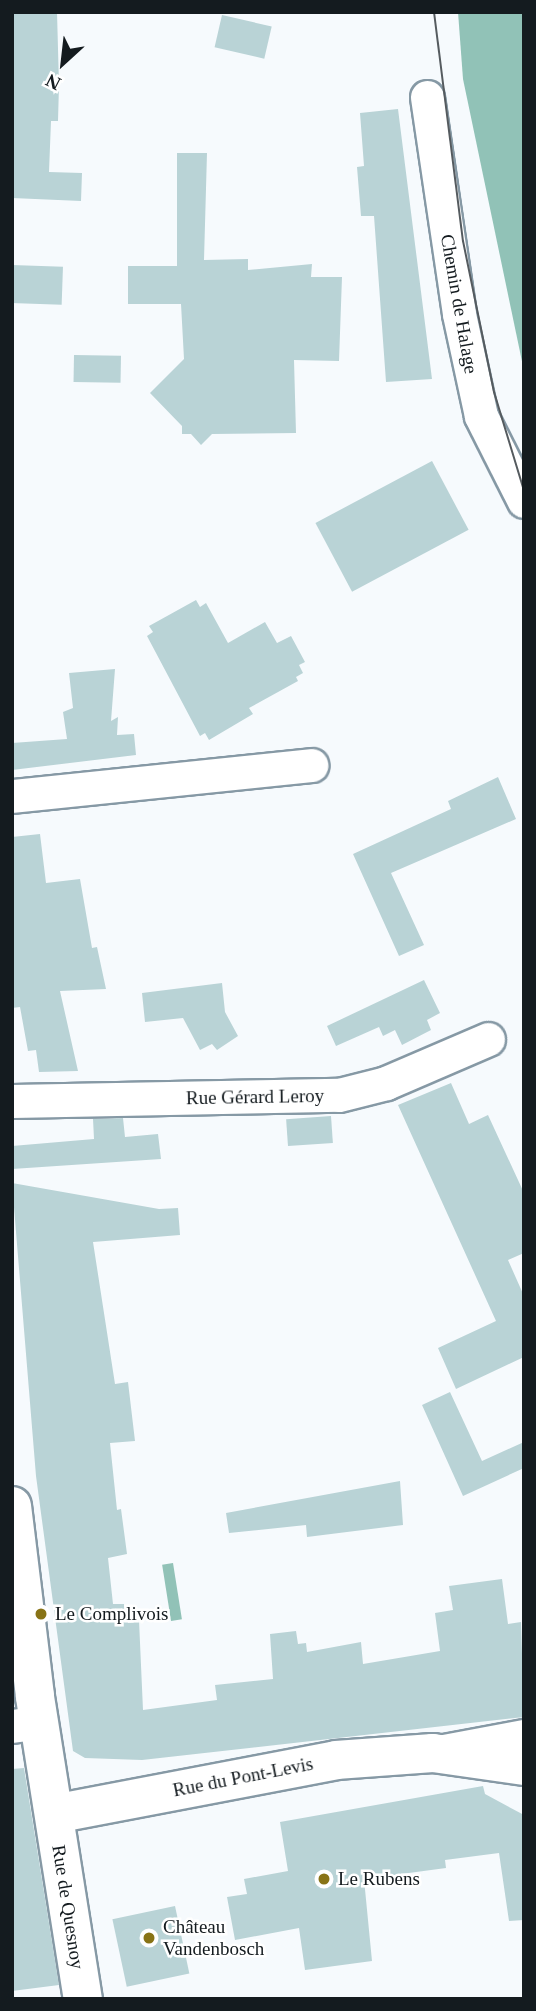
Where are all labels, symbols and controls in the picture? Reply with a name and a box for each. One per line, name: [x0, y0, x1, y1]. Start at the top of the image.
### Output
north arrow: [28, 28, 98, 98]
text: N: [42, 70, 64, 95]
street label: Chemin de Halage: [435, 232, 483, 376]
street label: Rue Gérard Leroy: [186, 1084, 324, 1110]
place label: Le Complivois: [55, 1603, 168, 1625]
marker: Le Complivois: [33, 1606, 49, 1622]
street label: Rue du Pont-Levis: [171, 1752, 315, 1802]
street label: Rue de Quesnoy: [47, 1843, 89, 1971]
place label: Le Rubens: [338, 1868, 420, 1890]
marker: Le Rubens: [316, 1871, 332, 1887]
place label: Château Vandenbosch: [163, 1916, 264, 1960]
marker: Château Vandenbosch: [141, 1930, 157, 1946]

